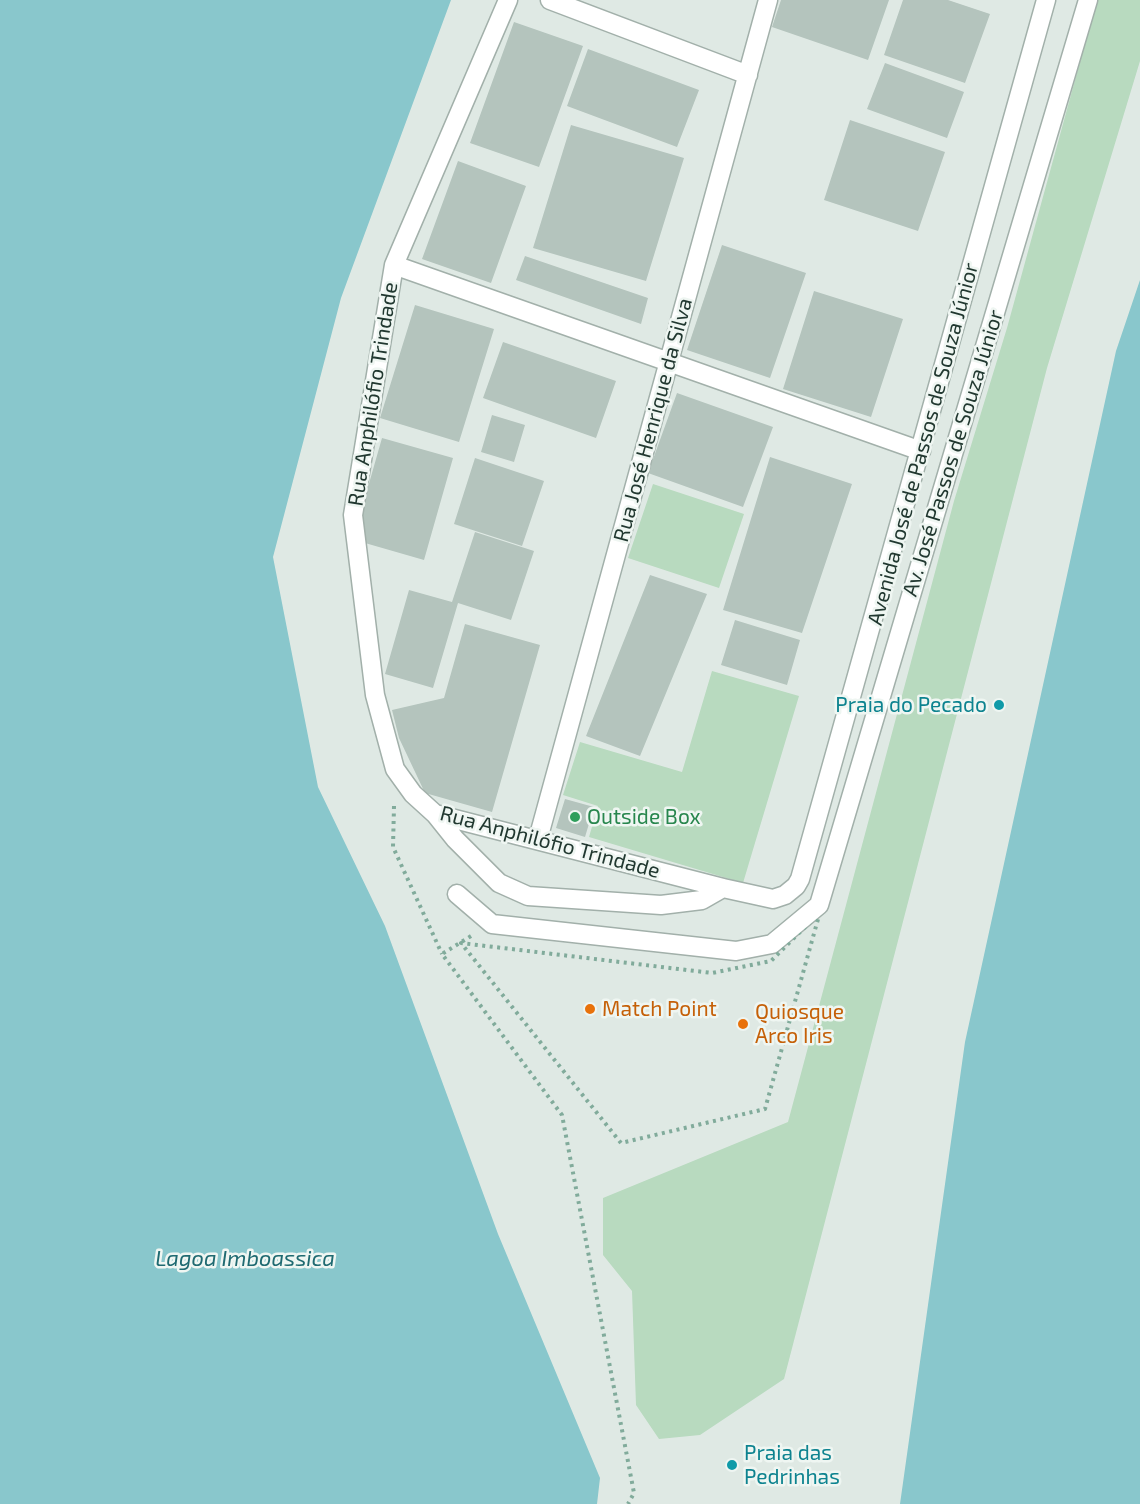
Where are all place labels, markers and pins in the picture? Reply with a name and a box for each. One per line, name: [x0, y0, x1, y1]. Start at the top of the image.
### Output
place label: Praia do Pecado: [835, 692, 987, 718]
marker: Praia do Pecado: [992, 698, 1006, 712]
place label: Outside Box: [587, 804, 701, 830]
marker: Outside Box: [568, 810, 582, 824]
place label: Match Point: [602, 996, 717, 1022]
place label: Quiosque Arco Iris: [755, 999, 844, 1049]
marker: Match Point: [583, 1002, 597, 1016]
marker: Quiosque Arco Iris: [736, 1017, 750, 1031]
place label: Praia das Pedrinhas: [744, 1440, 840, 1490]
marker: Praia das Pedrinhas: [725, 1458, 739, 1472]

